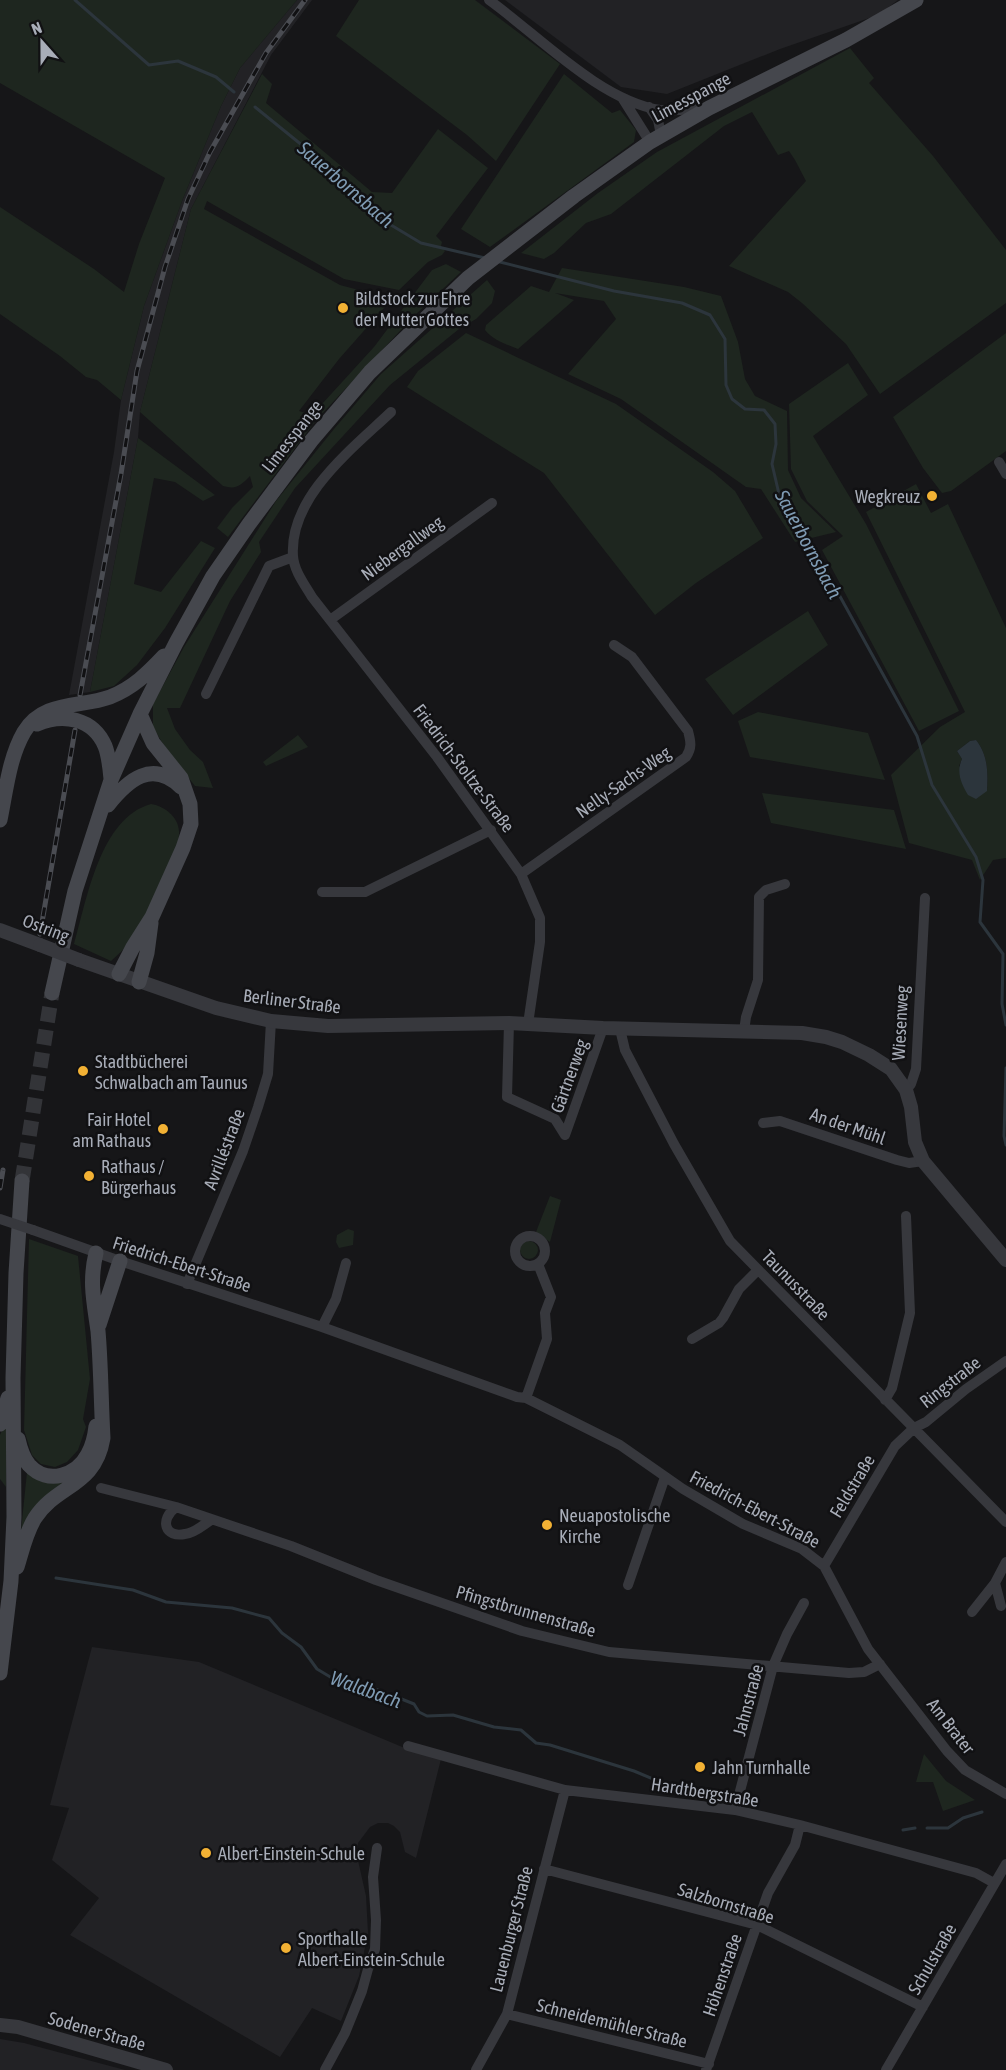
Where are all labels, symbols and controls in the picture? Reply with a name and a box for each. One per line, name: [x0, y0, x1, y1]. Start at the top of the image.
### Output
north arrow: [12, 12, 72, 72]
text: N: [29, 18, 44, 38]
street label: Limesspange: [648, 68, 734, 126]
water label: Sauerbornsbach: [293, 135, 399, 232]
place label: Bildstock zur Ehre der Mutter Gottes: [355, 288, 471, 330]
marker: Bildstock zur Ehre der Mutter Gottes: [336, 301, 350, 315]
street label: Limesspange: [257, 396, 327, 476]
water label: Sauerbornsbach: [770, 485, 847, 603]
place label: Wegkreuz: [855, 486, 921, 507]
marker: Wegkreuz: [925, 489, 939, 503]
street label: Niebergallweg: [357, 511, 447, 585]
street label: Friedrich-Stoltze-Straße: [409, 700, 519, 836]
street label: Nelly-Sachs-Weg: [572, 742, 675, 822]
street label: Ostring: [20, 910, 72, 946]
street label: Berliner Straße: [242, 985, 342, 1017]
street label: Wiesenweg: [888, 985, 912, 1061]
street label: Gärtnerweg: [546, 1036, 592, 1116]
place label: Stadtbücherei Schwalbach am Taunus: [95, 1051, 248, 1093]
marker: Stadtbücherei Schwalbach am Taunus: [76, 1064, 90, 1078]
street label: An der Mühl: [807, 1103, 889, 1149]
street label: Avrilléstraße: [199, 1106, 249, 1192]
place label: Fair Hotel am Rathaus: [73, 1109, 151, 1151]
marker: Fair Hotel am Rathaus: [156, 1122, 170, 1136]
place label: Rathaus / Bürgerhaus: [101, 1156, 176, 1198]
marker: Rathaus / Bürgerhaus: [82, 1169, 96, 1183]
street label: Friedrich-Ebert-Straße: [110, 1232, 254, 1296]
street label: Taunusstraße: [758, 1246, 834, 1324]
street label: Ringstraße: [916, 1352, 984, 1412]
street label: Feldstraße: [825, 1451, 879, 1521]
street label: Friedrich-Ebert-Straße: [686, 1466, 824, 1552]
place label: Neuapostolische Kirche: [559, 1505, 671, 1547]
marker: Neuapostolische Kirche: [540, 1518, 554, 1532]
street label: Pfingstbrunnenstraße: [454, 1581, 598, 1641]
street label: Jahnstraße: [728, 1662, 768, 1738]
water label: Waldbach: [328, 1666, 405, 1712]
street label: Am Brater: [923, 1694, 980, 1758]
place label: Jahn Turnhalle: [712, 1757, 810, 1778]
marker: Jahn Turnhalle: [693, 1760, 707, 1774]
street label: Hardtbergstraße: [650, 1773, 760, 1811]
place label: Albert-Einstein-Schule: [218, 1843, 365, 1864]
marker: Albert-Einstein-Schule: [199, 1846, 213, 1860]
street label: Lauenburger Straße: [485, 1864, 537, 1994]
street label: Salzbornstraße: [675, 1878, 777, 1928]
street label: Schulstraße: [903, 1920, 961, 1998]
place label: Sporthalle Albert-Einstein-Schule: [298, 1928, 445, 1970]
street label: Höhenstraße: [698, 1931, 746, 2019]
marker: Sporthalle Albert-Einstein-Schule: [279, 1941, 293, 1955]
street label: Schneidemühler Straße: [535, 1994, 689, 2052]
street label: Sodener Straße: [46, 2007, 148, 2055]

